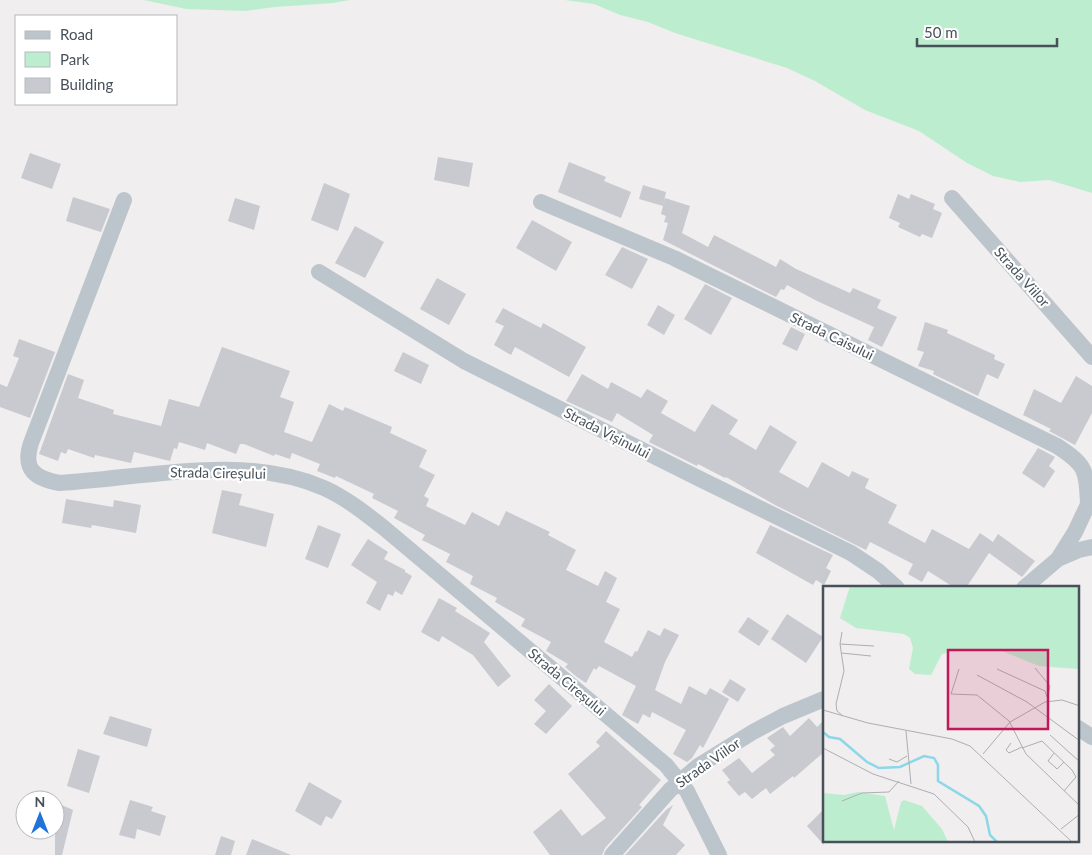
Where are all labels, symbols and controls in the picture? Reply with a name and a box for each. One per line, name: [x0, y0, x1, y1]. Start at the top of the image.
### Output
legend: [15, 15, 178, 105]
scale bar: [917, 15, 1057, 47]
text: 50 m: [924, 23, 958, 41]
text: Road: [60, 25, 93, 43]
text: Park: [60, 50, 90, 68]
text: Building: [60, 75, 113, 93]
street label: Strada Viilor: [991, 243, 1054, 310]
street label: Strada Caisului: [788, 308, 877, 363]
street label: Strada Vișinului: [561, 404, 653, 462]
street label: Strada Cireșului: [170, 463, 266, 482]
inset map: [823, 586, 1080, 842]
street label: Strada Cireșului: [525, 644, 610, 719]
street label: Strada Viilor: [672, 734, 743, 791]
north arrow: [15, 790, 65, 840]
text: N: [35, 793, 45, 810]

